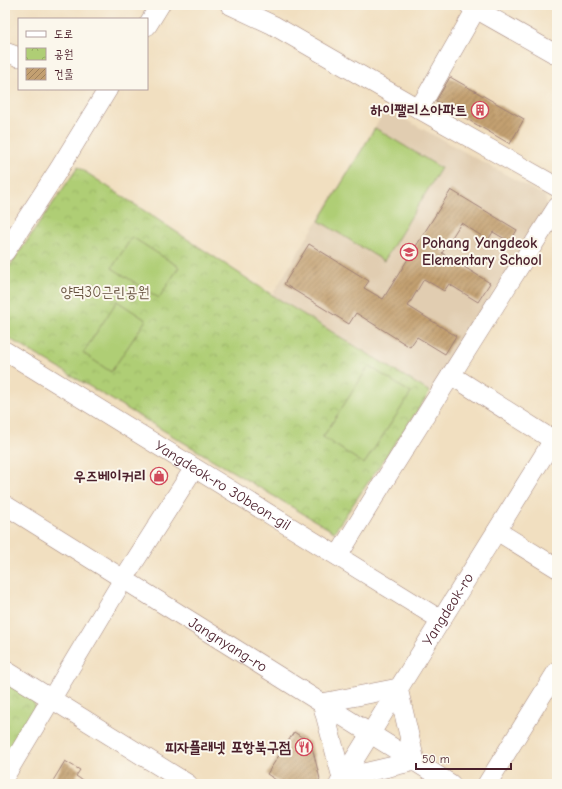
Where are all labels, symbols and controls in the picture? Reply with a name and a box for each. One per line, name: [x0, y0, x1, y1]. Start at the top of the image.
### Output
legend: [18, 18, 148, 90]
text: 도로: [54, 27, 73, 41]
text: 공원: [54, 47, 73, 61]
text: 건물: [54, 67, 74, 81]
building icon: 하이팰리스아파트: [470, 100, 490, 120]
place label: 하이팰리스아파트: [370, 101, 467, 119]
place label: Pohang Yangdeok Elementary School: [422, 234, 542, 269]
school or university icon: Pohang Yangdeok Elementary School: [399, 242, 419, 262]
park label: 양덕30근린공원: [60, 283, 150, 301]
street label: Yangdeok-ro 30beon-gil: [152, 437, 294, 534]
shop icon: 우즈베이커리: [149, 466, 169, 486]
place label: 우즈베이커리: [74, 467, 146, 485]
street label: Yangdeok-ro: [418, 569, 477, 649]
street label: Jangnyang-ro: [185, 613, 271, 676]
restaurant icon: 피자플래넷 포항북구점: [294, 737, 314, 757]
place label: 피자플래넷 포항북구점: [165, 738, 291, 756]
scale bar: [416, 745, 511, 771]
text: 50 m: [422, 752, 450, 766]

